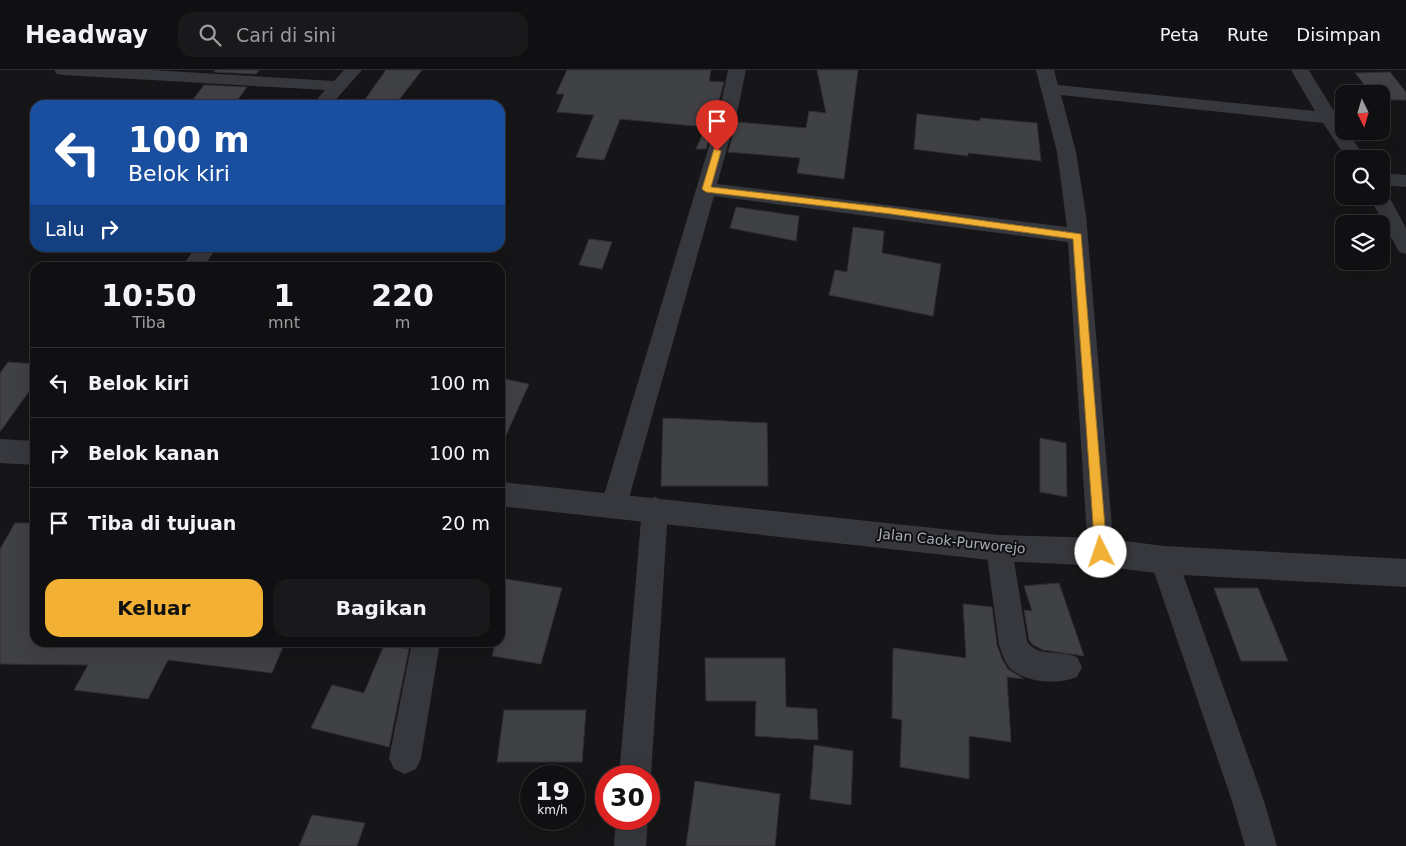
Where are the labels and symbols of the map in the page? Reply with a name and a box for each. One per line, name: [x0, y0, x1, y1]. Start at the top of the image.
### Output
north arrow: [1335, 85, 1390, 140]
pin: [696, 100, 738, 151]
street label: Jalan Caok-Purworejo: [877, 525, 1026, 557]
position arrow: [1074, 525, 1126, 577]
speed limit sign: 30: [595, 765, 660, 830]

